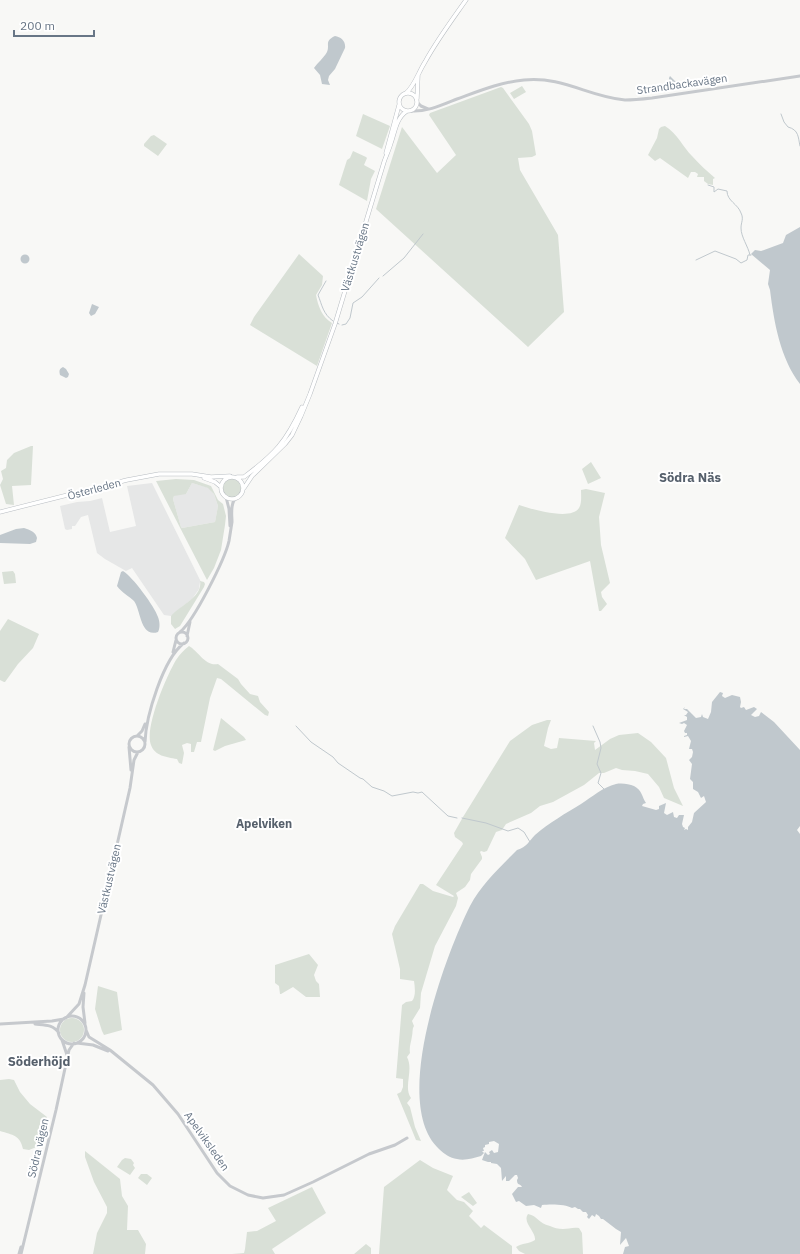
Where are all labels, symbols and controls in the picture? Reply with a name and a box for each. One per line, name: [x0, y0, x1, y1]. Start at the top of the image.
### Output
scale bar: [14, 12, 94, 38]
text: 200 m: [20, 18, 55, 33]
street label: Strandbackavägen: [636, 71, 728, 97]
street label: Västkustvägen: [338, 221, 372, 293]
district label: Södra Näs: [659, 469, 722, 486]
street label: Österleden: [66, 475, 122, 503]
district label: Apelviken: [236, 816, 292, 831]
street label: Västkustvägen: [94, 843, 124, 915]
district label: Söderhöjd: [8, 1053, 70, 1070]
street label: Apelviksleden: [181, 1109, 233, 1173]
street label: Södra vägen: [24, 1117, 52, 1179]

